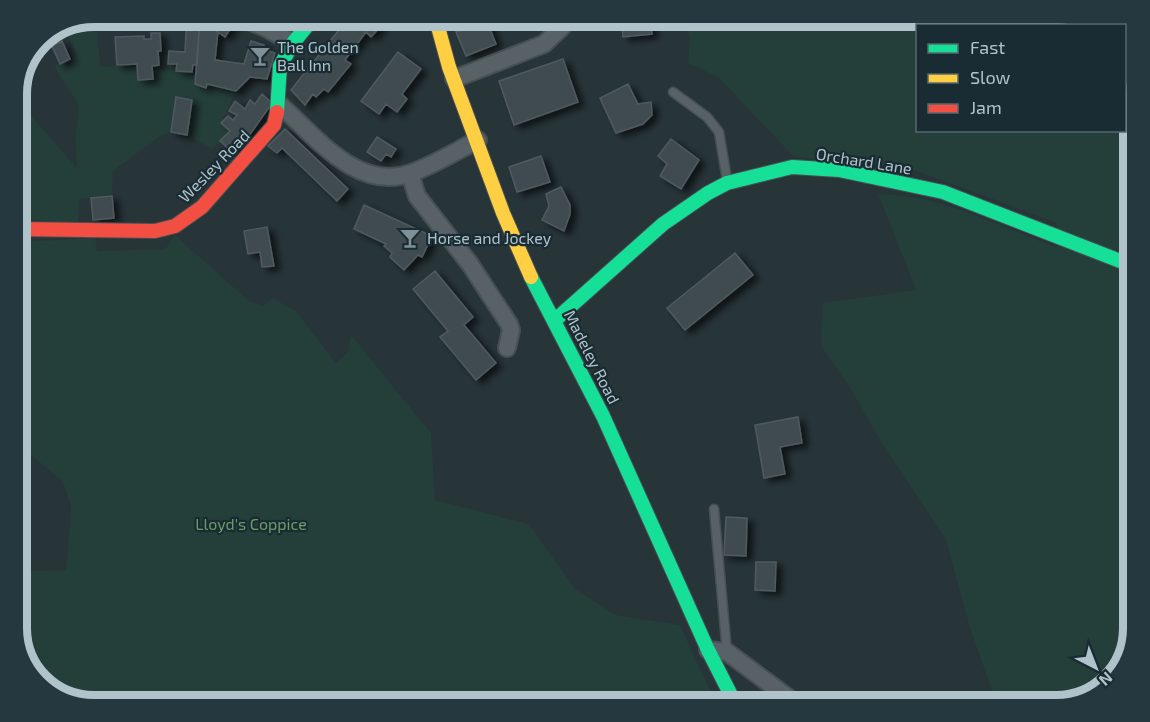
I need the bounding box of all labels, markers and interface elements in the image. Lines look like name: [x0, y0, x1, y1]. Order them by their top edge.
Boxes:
legend: [916, 24, 1126, 132]
text: Fast: [970, 36, 1005, 58]
place label: The Golden Ball Inn: [277, 37, 359, 74]
bar icon: The Golden Ball Inn: [248, 44, 272, 68]
text: Slow: [970, 66, 1011, 88]
text: Jam: [970, 96, 1002, 118]
street label: Wesley Road: [174, 125, 253, 206]
street label: Orchard Lane: [815, 144, 913, 177]
bar icon: Horse and Jockey: [398, 226, 422, 250]
place label: Horse and Jockey: [427, 228, 552, 247]
street label: Madeley Road: [561, 307, 624, 407]
park label: Lloyd's Coppice: [195, 514, 307, 533]
north arrow: [1066, 638, 1126, 698]
text: N: [1096, 669, 1117, 690]

